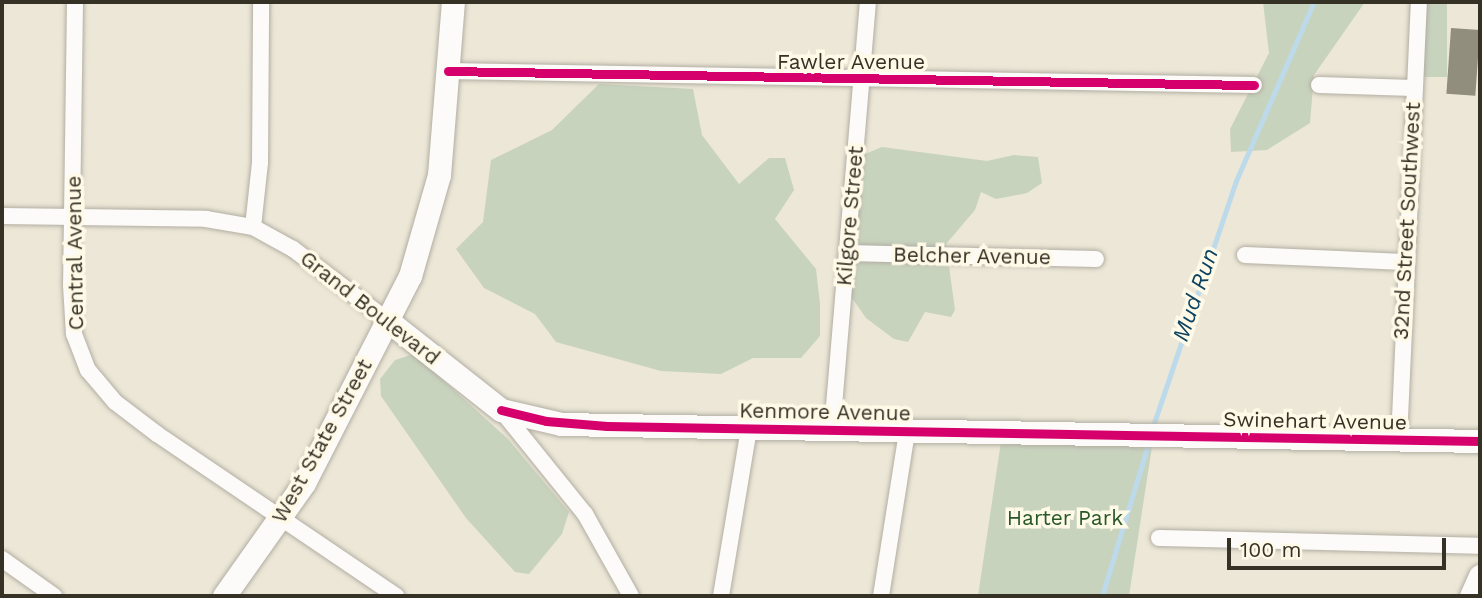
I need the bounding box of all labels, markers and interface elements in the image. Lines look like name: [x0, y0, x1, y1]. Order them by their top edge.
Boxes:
street label: Fawler Avenue: [776, 49, 926, 75]
street label: 32nd Street Southwest: [1388, 101, 1426, 341]
street label: Kilgore Street: [831, 145, 869, 287]
street label: Central Avenue: [61, 175, 89, 331]
street label: Belcher Avenue: [892, 242, 1052, 270]
water label: Mud Run: [1167, 245, 1225, 345]
street label: Grand Boulevard: [295, 246, 445, 370]
street label: West State Street: [266, 355, 378, 527]
street label: Kenmore Avenue: [739, 398, 911, 426]
street label: Swinehart Avenue: [1222, 407, 1408, 435]
park label: Harter Park: [1007, 505, 1123, 531]
scale bar: [1230, 524, 1449, 568]
text: 100 m: [1240, 537, 1302, 562]

